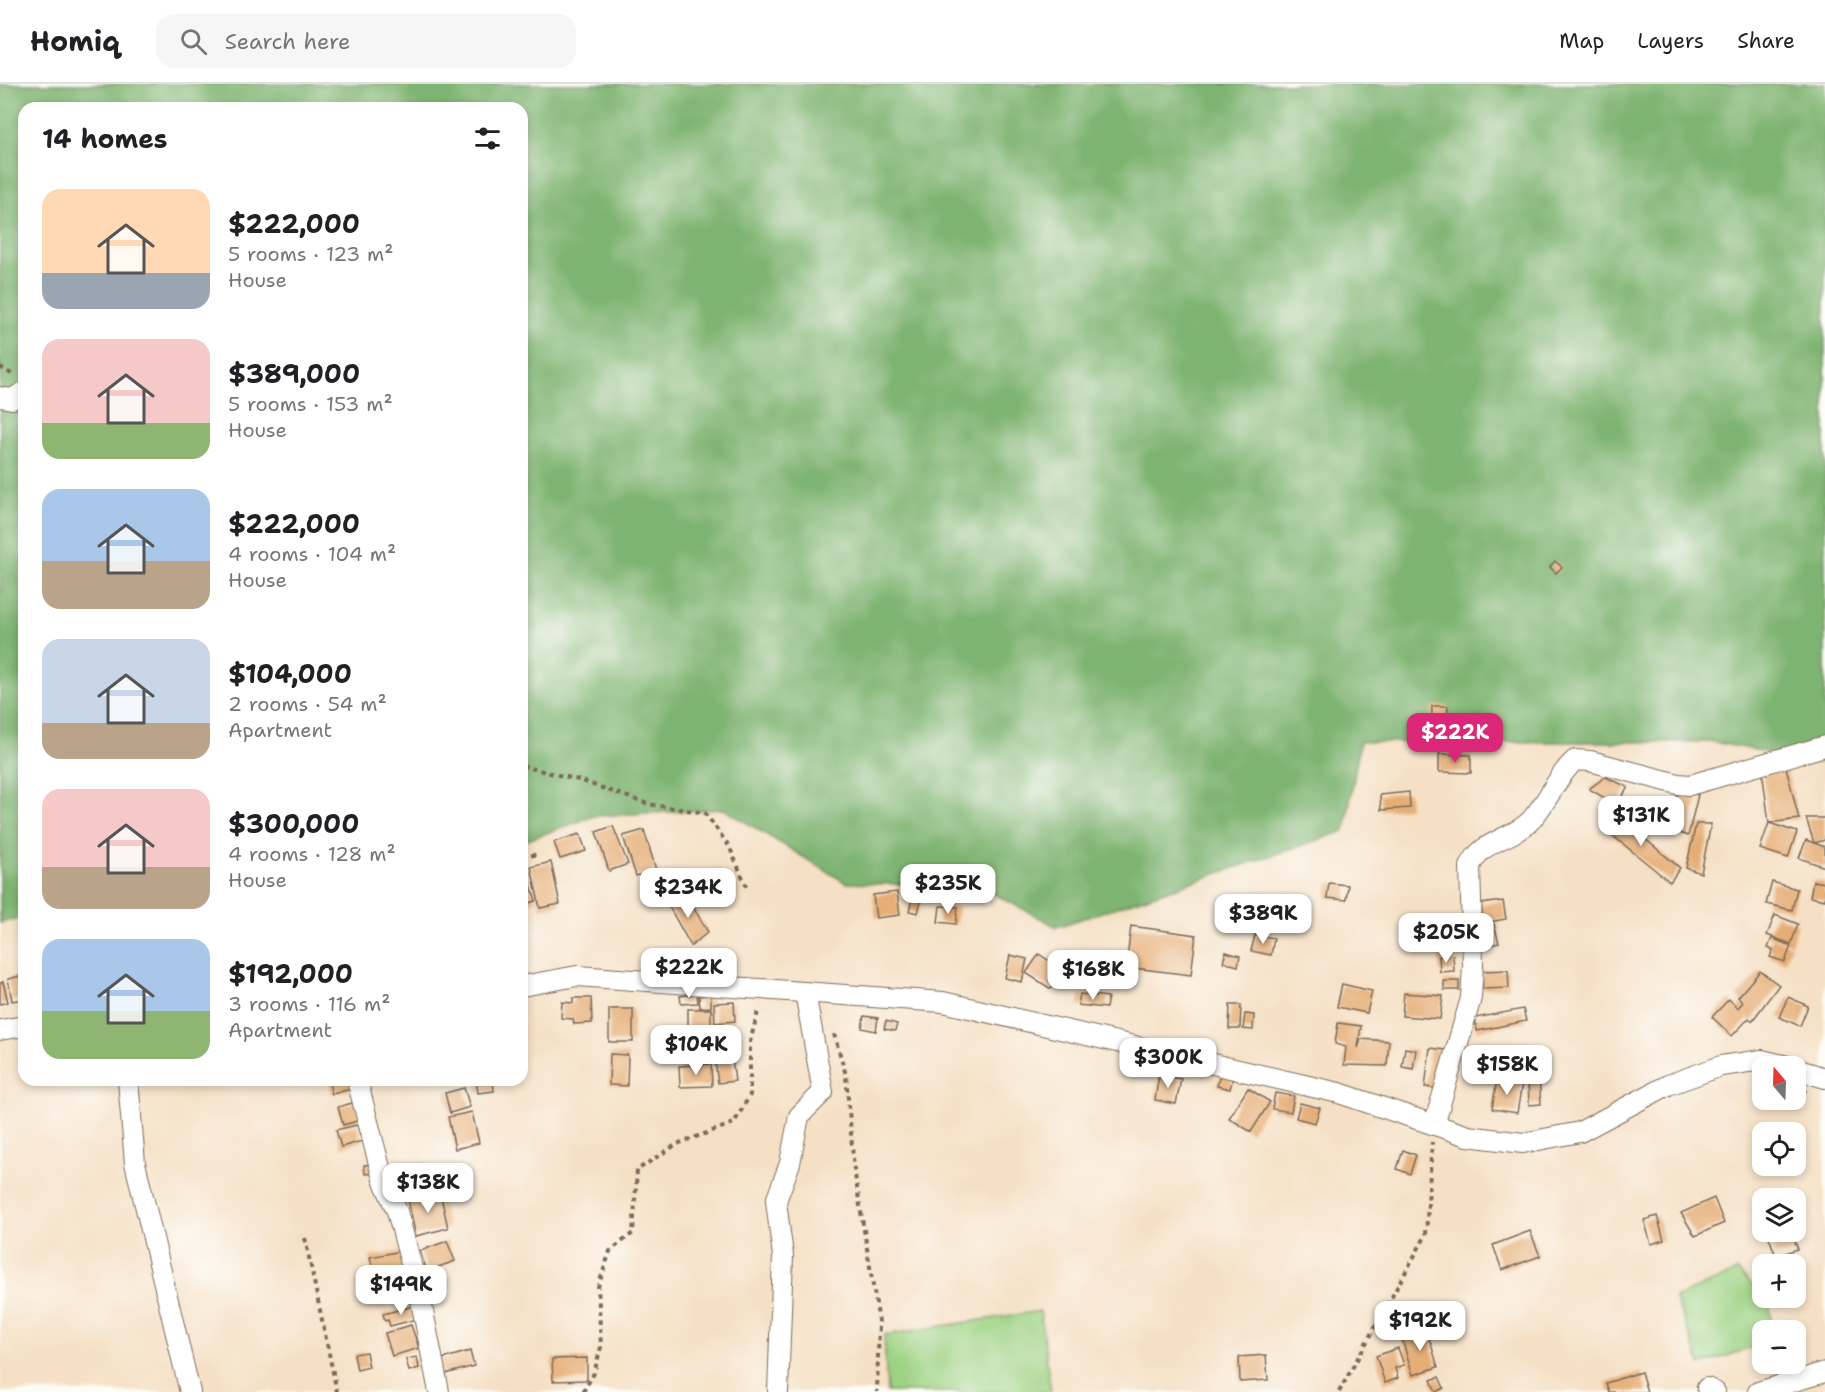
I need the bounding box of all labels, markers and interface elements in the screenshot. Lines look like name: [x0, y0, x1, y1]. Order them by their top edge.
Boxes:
search box: [156, 14, 576, 68]
text: Homiq: [30, 22, 120, 60]
icon: search: [177, 25, 210, 58]
text: Search here: [225, 27, 351, 56]
text: Map: [1559, 27, 1604, 55]
text: Layers: [1637, 27, 1704, 55]
text: Share: [1737, 27, 1795, 55]
text: 14 homes: [42, 121, 168, 156]
icon: filters: [471, 122, 504, 155]
text: $222,000: [228, 206, 360, 241]
icon: home: [90, 213, 162, 285]
text: 5 rooms · 123 m²: [228, 241, 394, 267]
text: House: [228, 267, 287, 293]
text: $389,000: [228, 356, 360, 391]
icon: home: [90, 363, 162, 435]
text: 5 rooms · 153 m²: [228, 391, 393, 417]
text: House: [228, 417, 287, 443]
text: $222,000: [228, 506, 360, 541]
icon: home: [90, 513, 162, 585]
text: 4 rooms · 104 m²: [228, 541, 396, 567]
text: House: [228, 567, 287, 593]
text: $104,000: [228, 656, 352, 691]
icon: home: [90, 663, 162, 735]
text: 2 rooms · 54 m²: [228, 691, 387, 717]
pin: $222K: [1413, 713, 1497, 764]
text: Apartment: [228, 717, 332, 743]
text: $222K: [1421, 719, 1489, 745]
pin: $131K: [1599, 796, 1683, 847]
text: $131K: [1612, 802, 1670, 828]
text: $300,000: [228, 806, 359, 841]
icon: home: [90, 813, 162, 885]
text: 4 rooms · 128 m²: [228, 841, 396, 867]
pin: $235K: [906, 864, 990, 915]
text: House: [228, 867, 287, 893]
pin: $234K: [646, 868, 730, 919]
text: $235K: [914, 870, 982, 896]
text: $234K: [654, 874, 722, 900]
pin: $389K: [1221, 894, 1305, 945]
text: $389K: [1229, 900, 1297, 926]
pin: $205K: [1404, 913, 1488, 964]
text: $205K: [1413, 919, 1479, 945]
pin: $222K: [647, 948, 731, 999]
pin: $168K: [1051, 950, 1135, 1001]
text: $222K: [655, 954, 723, 980]
text: $192,000: [228, 956, 353, 991]
text: $168K: [1061, 956, 1125, 982]
icon: home: [90, 963, 162, 1035]
text: 3 rooms · 116 m²: [228, 991, 390, 1017]
text: Apartment: [228, 1017, 332, 1043]
pin: $104K: [654, 1025, 738, 1076]
text: $104K: [664, 1031, 728, 1057]
pin: $300K: [1126, 1038, 1210, 1089]
text: $300K: [1133, 1044, 1203, 1070]
pin: $158K: [1465, 1045, 1549, 1096]
text: $158K: [1476, 1051, 1538, 1077]
north arrow: [1752, 1056, 1806, 1110]
map controls: [1752, 1056, 1806, 1374]
button: locate: [1752, 1122, 1806, 1176]
pin: $138K: [386, 1163, 470, 1214]
text: $138K: [396, 1169, 460, 1195]
button: layers: [1752, 1188, 1806, 1242]
button: +: [1752, 1254, 1806, 1308]
pin: $149K: [359, 1265, 443, 1316]
text: $149K: [370, 1271, 432, 1297]
pin: $192K: [1378, 1301, 1462, 1352]
text: $192K: [1388, 1307, 1452, 1333]
button: −: [1752, 1320, 1806, 1374]

